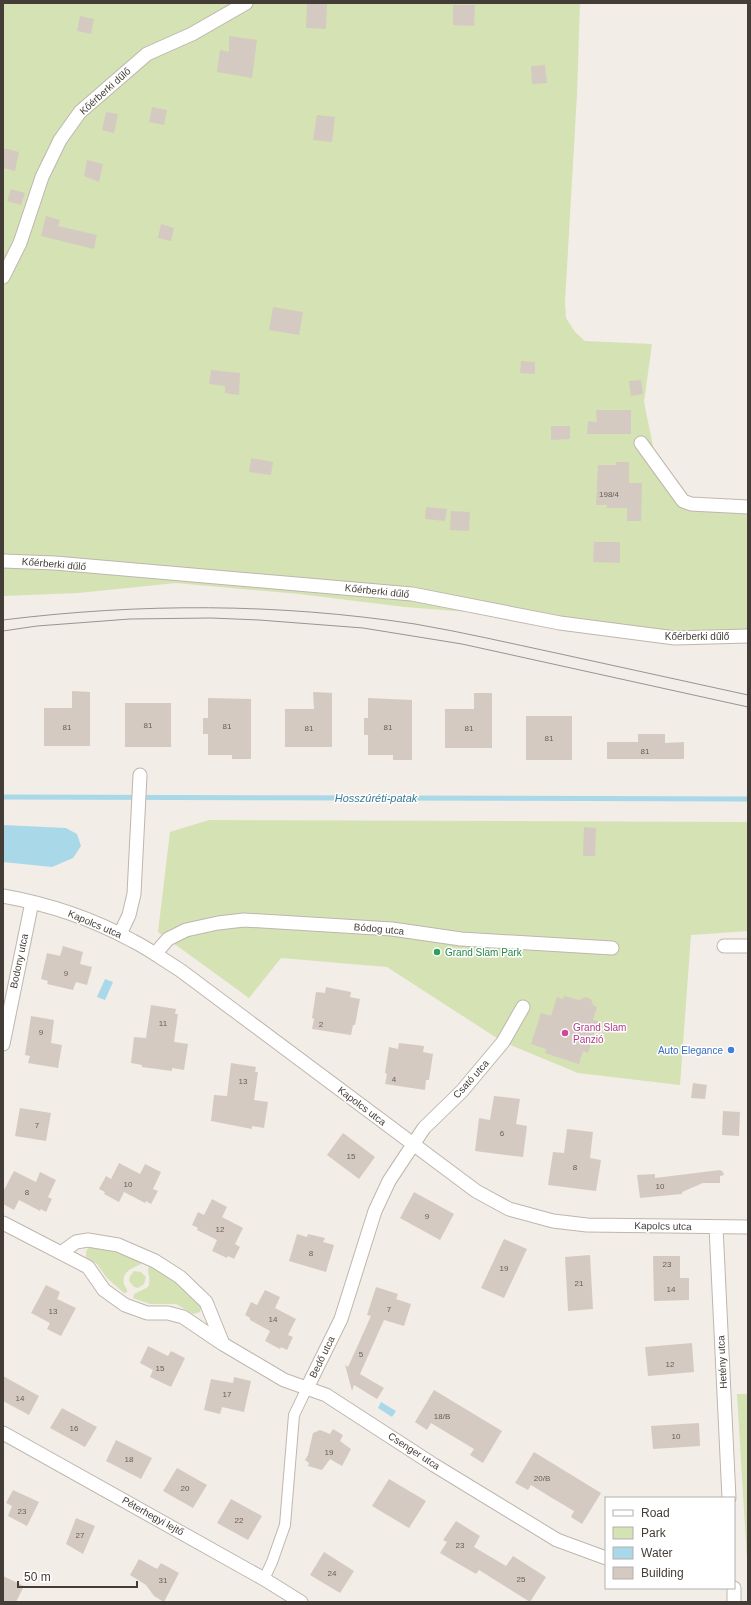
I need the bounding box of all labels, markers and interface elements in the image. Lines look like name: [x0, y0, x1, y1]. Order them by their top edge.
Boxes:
street label: Kőérberki dűlő: [77, 65, 133, 117]
house number: 198/4: [599, 490, 620, 499]
street label: Kőérberki dűlő: [21, 556, 87, 572]
street label: Kőérberki dűlő: [344, 582, 410, 600]
street label: Kőérberki dűlő: [665, 631, 730, 642]
house number: 81: [144, 721, 153, 730]
house number: 81: [223, 722, 232, 731]
house number: 81: [63, 723, 72, 732]
house number: 81: [384, 723, 393, 732]
house number: 81: [305, 724, 314, 733]
house number: 81: [465, 724, 474, 733]
house number: 81: [545, 734, 554, 743]
house number: 81: [641, 747, 650, 756]
water label: Hosszúréti-patak: [335, 792, 418, 804]
street label: Kapolcs utca: [66, 908, 124, 940]
street label: Bódog utca: [353, 921, 405, 937]
street label: Bodony utca: [8, 932, 30, 989]
marker: Grand Slam Park: [432, 947, 442, 957]
place label: Grand Slam Park: [445, 947, 523, 958]
house number: 9: [64, 969, 69, 978]
house number: 11: [159, 1019, 168, 1028]
house number: 2: [319, 1020, 324, 1029]
place label: Grand Slam Panzió: [573, 1022, 626, 1045]
house number: 9: [39, 1028, 44, 1037]
marker: Grand Slam Panzió: [560, 1028, 570, 1038]
place label: Auto Elegance: [658, 1045, 723, 1056]
marker: Auto Elegance: [726, 1045, 736, 1055]
street label: Csató utca: [451, 1057, 491, 1100]
house number: 4: [392, 1075, 397, 1084]
house number: 13: [239, 1077, 248, 1086]
street label: Kapolcs utca: [336, 1084, 389, 1128]
house number: 7: [35, 1121, 40, 1130]
house number: 6: [500, 1129, 505, 1138]
house number: 15: [347, 1152, 356, 1161]
house number: 8: [573, 1163, 578, 1172]
house number: 10: [124, 1180, 133, 1189]
house number: 10: [656, 1182, 665, 1191]
house number: 8: [25, 1188, 30, 1197]
house number: 9: [425, 1212, 430, 1221]
street label: Kapolcs utca: [634, 1220, 692, 1232]
house number: 12: [216, 1225, 225, 1234]
house number: 8: [309, 1249, 314, 1258]
house number: 23: [663, 1260, 672, 1269]
house number: 19: [500, 1264, 509, 1273]
house number: 21: [575, 1279, 584, 1288]
house number: 14: [667, 1285, 676, 1294]
house number: 7: [387, 1305, 392, 1314]
house number: 13: [49, 1307, 58, 1316]
house number: 14: [269, 1315, 278, 1324]
street label: Bedő utca: [307, 1334, 337, 1380]
street label: Hetény utca: [715, 1335, 729, 1389]
house number: 5: [359, 1350, 364, 1359]
house number: 12: [666, 1360, 675, 1369]
house number: 15: [156, 1364, 165, 1373]
house number: 17: [223, 1390, 232, 1399]
house number: 14: [16, 1394, 25, 1403]
house number: 18/B: [434, 1412, 450, 1421]
house number: 16: [70, 1424, 79, 1433]
street label: Csenger utca: [386, 1430, 442, 1472]
house number: 10: [672, 1432, 681, 1441]
house number: 19: [325, 1448, 334, 1457]
house number: 18: [125, 1455, 134, 1464]
house number: 20/B: [534, 1474, 550, 1483]
house number: 20: [181, 1484, 190, 1493]
street label: Péterhegyi lejtő: [120, 1494, 186, 1538]
legend: [605, 1497, 735, 1589]
text: Road: [641, 1506, 670, 1520]
house number: 23: [18, 1507, 27, 1516]
house number: 22: [235, 1516, 244, 1525]
text: Park: [641, 1526, 667, 1540]
house number: 27: [76, 1531, 85, 1540]
house number: 23: [456, 1541, 465, 1550]
text: Water: [641, 1546, 673, 1560]
scale bar: [18, 1563, 137, 1589]
text: Building: [641, 1566, 684, 1580]
house number: 24: [328, 1569, 337, 1578]
text: 50 m: [24, 1570, 51, 1584]
house number: 25: [517, 1575, 526, 1584]
house number: 31: [159, 1576, 168, 1585]

